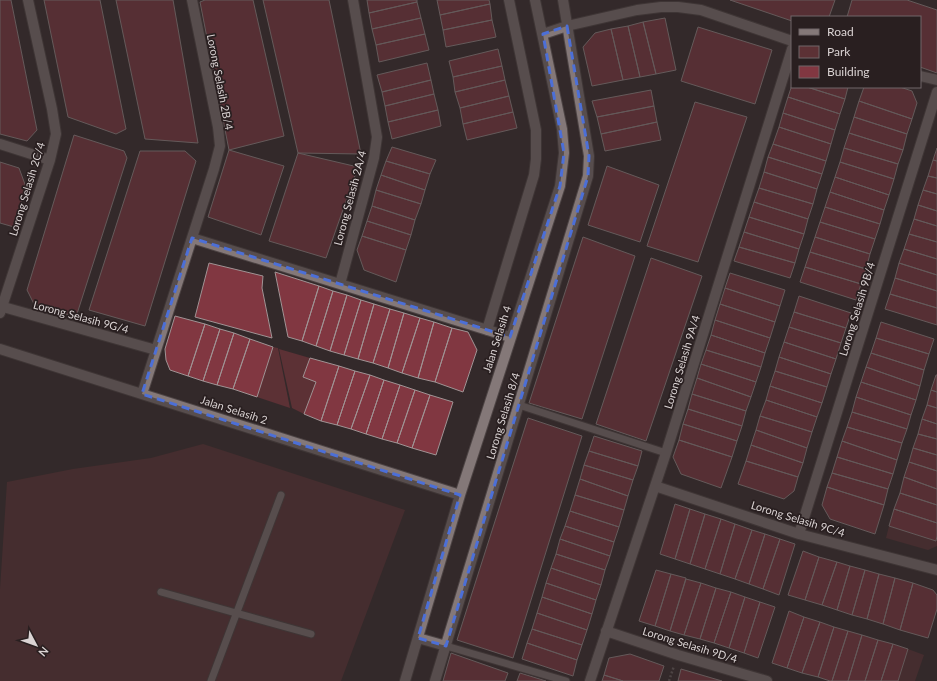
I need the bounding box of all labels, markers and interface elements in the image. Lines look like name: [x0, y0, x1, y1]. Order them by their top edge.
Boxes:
legend: [791, 16, 921, 88]
text: Road: [827, 24, 854, 39]
street label: Lorong Selasih 2B/4: [205, 33, 236, 131]
text: Park: [827, 44, 851, 59]
text: Building: [827, 64, 870, 79]
street label: Lorong Selasih 2C/4: [6, 140, 47, 237]
street label: Lorong Selasih 2A/4: [331, 148, 369, 247]
street label: Lorong Selasih 9B/4: [836, 260, 877, 357]
street label: Lorong Selasih 9G/4: [32, 298, 131, 336]
street label: Jalan Selasih 4: [480, 303, 514, 374]
street label: Lorong Selasih 9A/4: [661, 313, 702, 410]
street label: Lorong Selasih 8/4: [483, 370, 522, 461]
street label: Jalan Selasih 2: [199, 393, 269, 426]
street label: Lorong Selasih 9C/4: [750, 498, 847, 539]
street label: Lorong Selasih 9D/4: [641, 624, 740, 665]
north arrow: [16, 625, 56, 665]
text: N: [36, 644, 52, 659]

